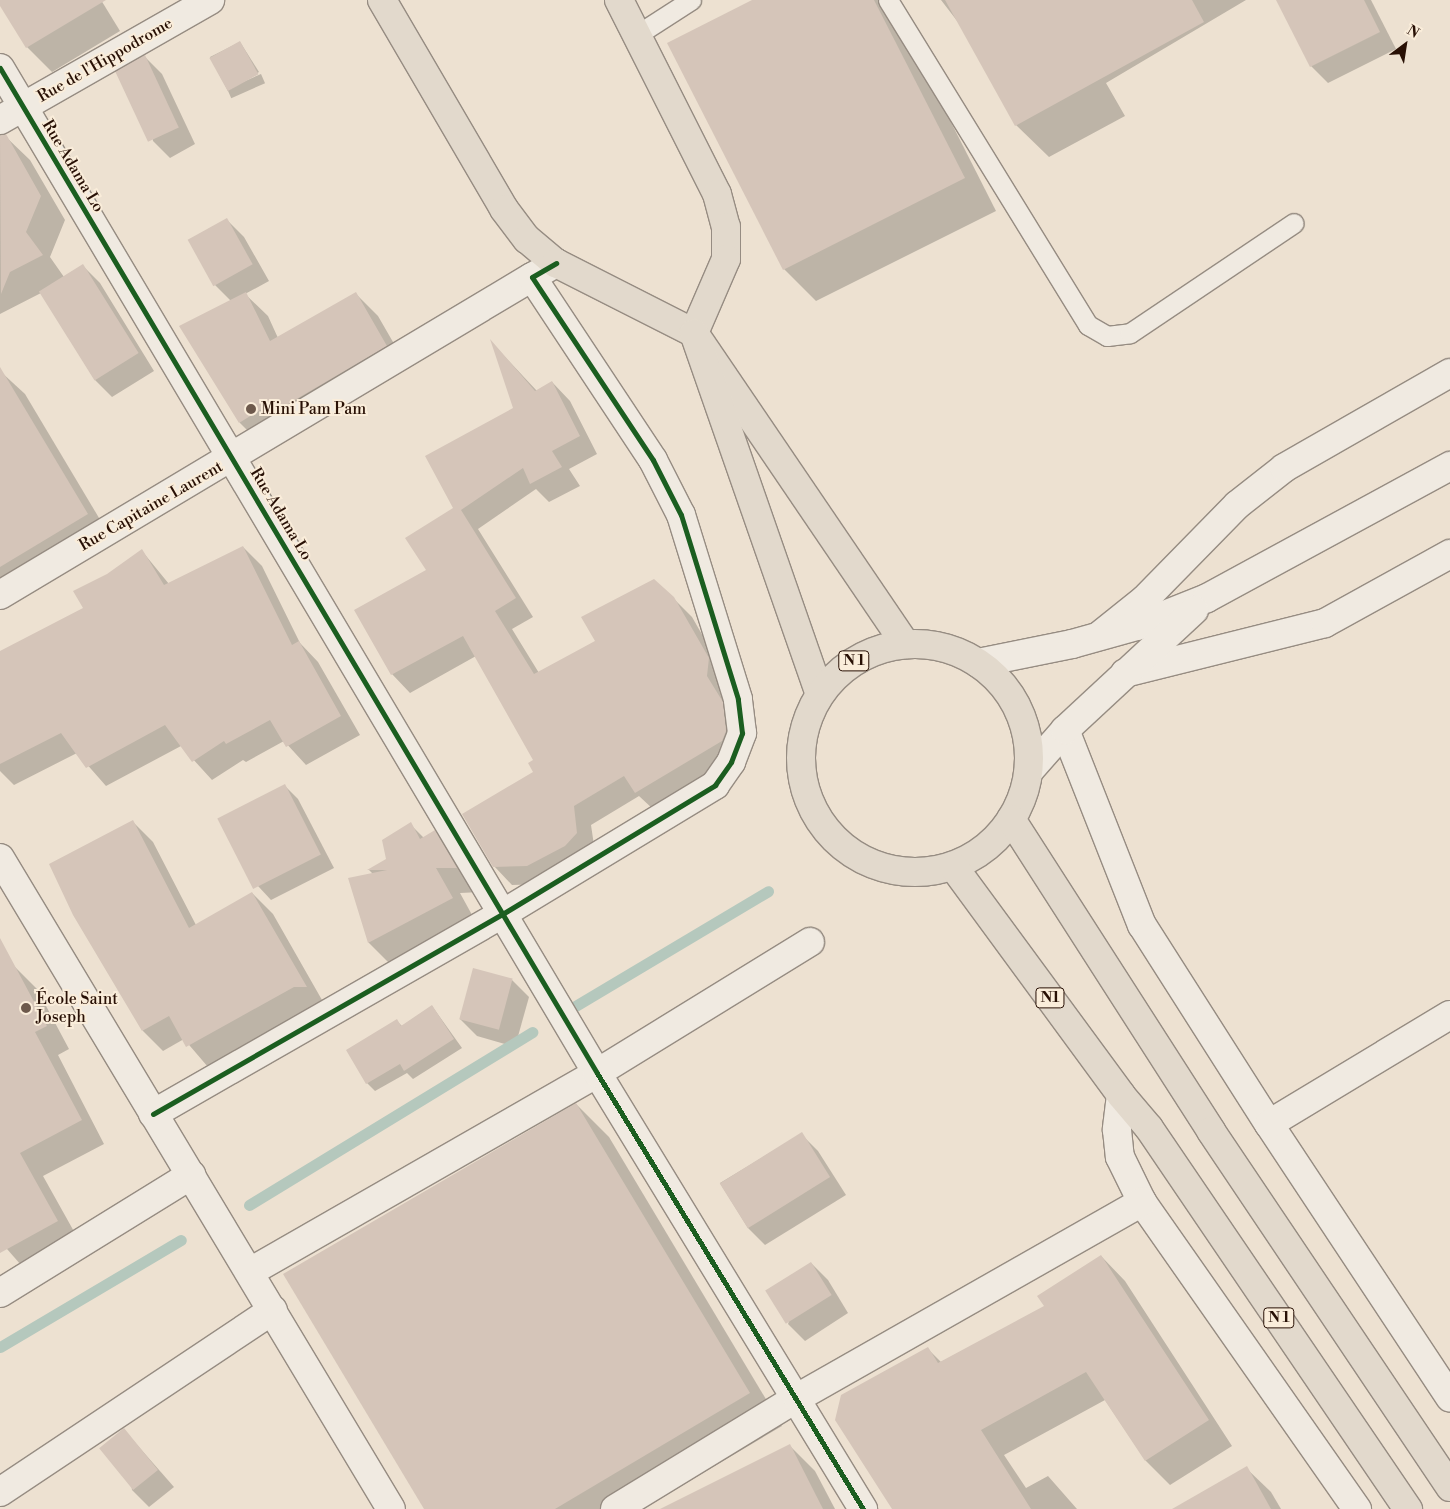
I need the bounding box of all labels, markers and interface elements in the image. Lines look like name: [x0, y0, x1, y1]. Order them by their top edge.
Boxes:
street label: Rue de l'Hippodrome: [34, 13, 176, 107]
north arrow: [1380, 20, 1430, 70]
text: N: [1403, 22, 1422, 43]
street label: Rue Adama Lo: [38, 116, 108, 216]
place label: Mini Pam Pam: [261, 399, 366, 419]
marker: Mini Pam Pam: [245, 403, 257, 415]
street label: Rue Capitaine Laurent: [76, 457, 226, 555]
street label: Rue Adama Lo: [246, 464, 316, 564]
road number: N 1: [838, 648, 870, 674]
road number: N1: [1035, 986, 1065, 1010]
place label: École Saint Joseph: [36, 989, 118, 1027]
marker: École Saint Joseph: [20, 1002, 32, 1014]
road number: N 1: [1263, 1306, 1295, 1330]

